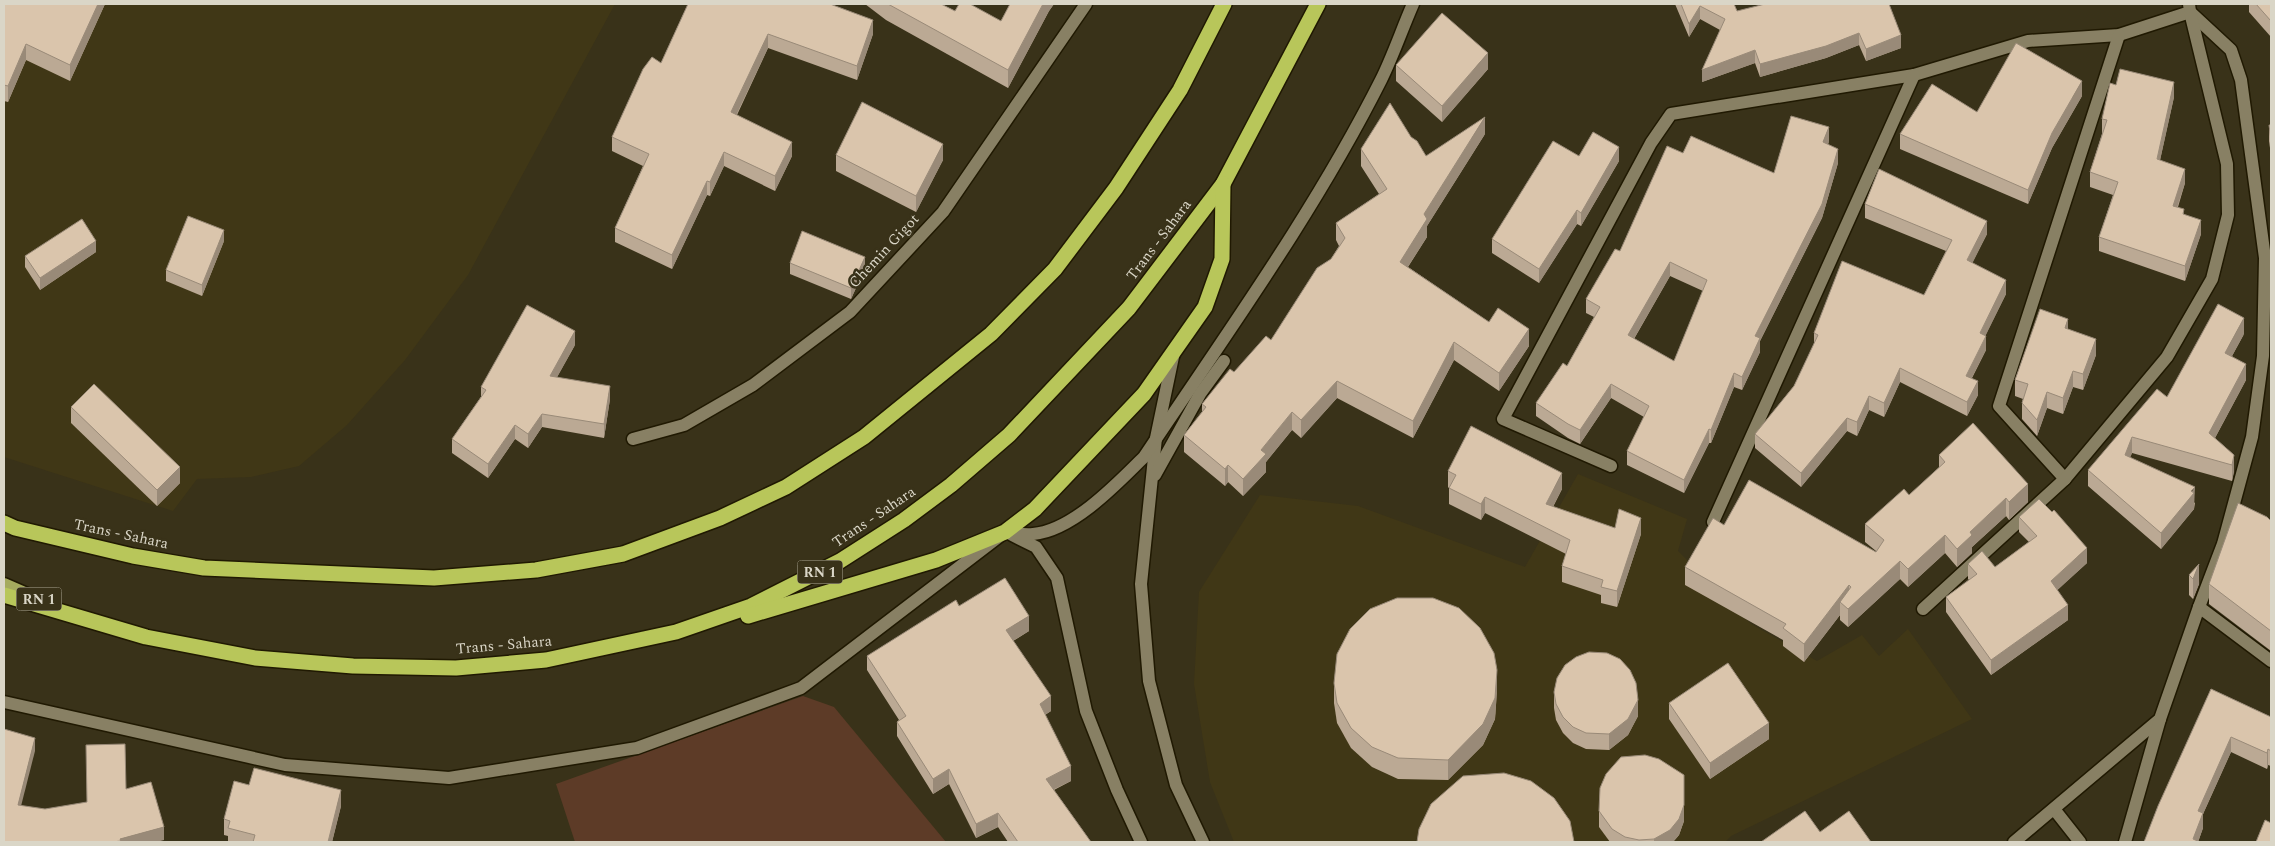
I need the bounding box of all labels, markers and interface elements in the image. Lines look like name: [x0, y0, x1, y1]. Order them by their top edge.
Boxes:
street label: Trans - Sahara: [1121, 194, 1198, 285]
street label: Chemin Gigot: [843, 209, 925, 293]
street label: Trans - Sahara: [828, 480, 921, 553]
street label: Trans - Sahara: [71, 513, 171, 555]
road number: RN 1: [798, 560, 842, 584]
road number: RN 1: [16, 588, 62, 610]
street label: Trans - Sahara: [455, 629, 554, 661]

